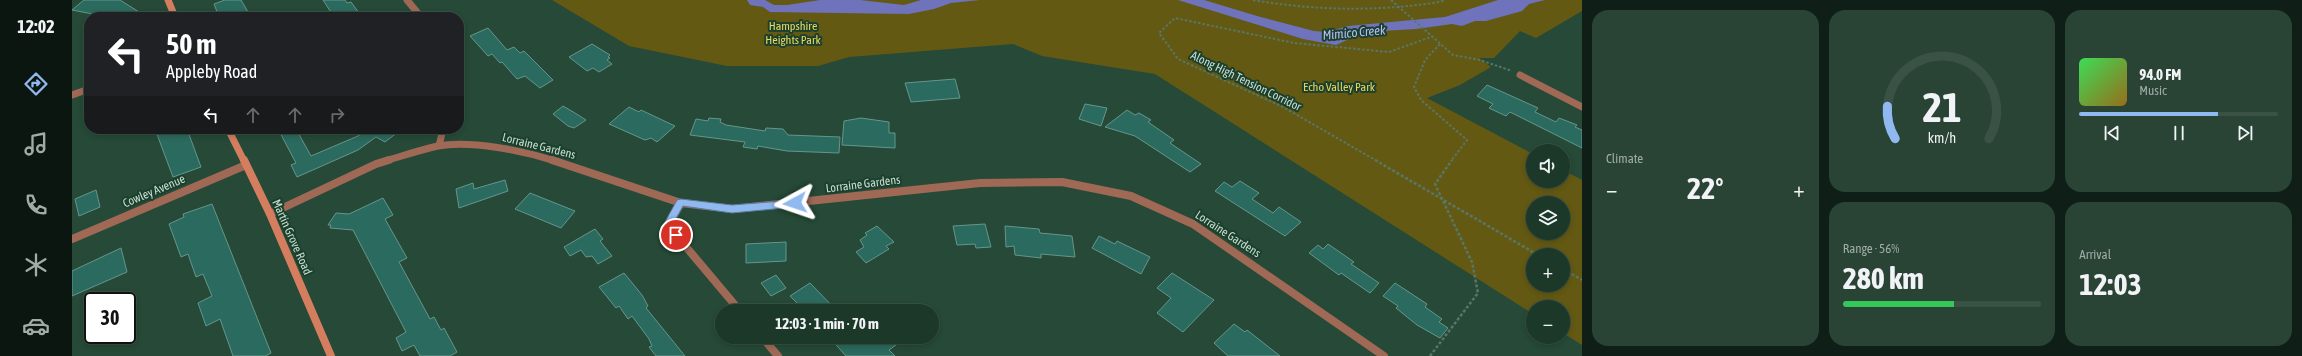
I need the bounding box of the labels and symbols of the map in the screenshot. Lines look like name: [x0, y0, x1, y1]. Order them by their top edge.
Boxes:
park label: Hampshire Heights Park: [765, 19, 821, 47]
water label: Mimico Creek: [1322, 22, 1387, 43]
street label: Along High Tension Corridor: [1188, 48, 1304, 114]
park label: Echo Valley Park: [1303, 80, 1376, 94]
street label: Lorraine Gardens: [501, 130, 577, 162]
street label: Cowley Avenue: [121, 172, 187, 210]
street label: Lorraine Gardens: [825, 172, 901, 196]
position arrow: [774, 182, 816, 224]
street label: Martin Grove Road: [269, 197, 315, 277]
street label: Lorraine Gardens: [1193, 208, 1263, 260]
pin: [659, 218, 693, 252]
speed limit sign: 30: [84, 292, 136, 344]

